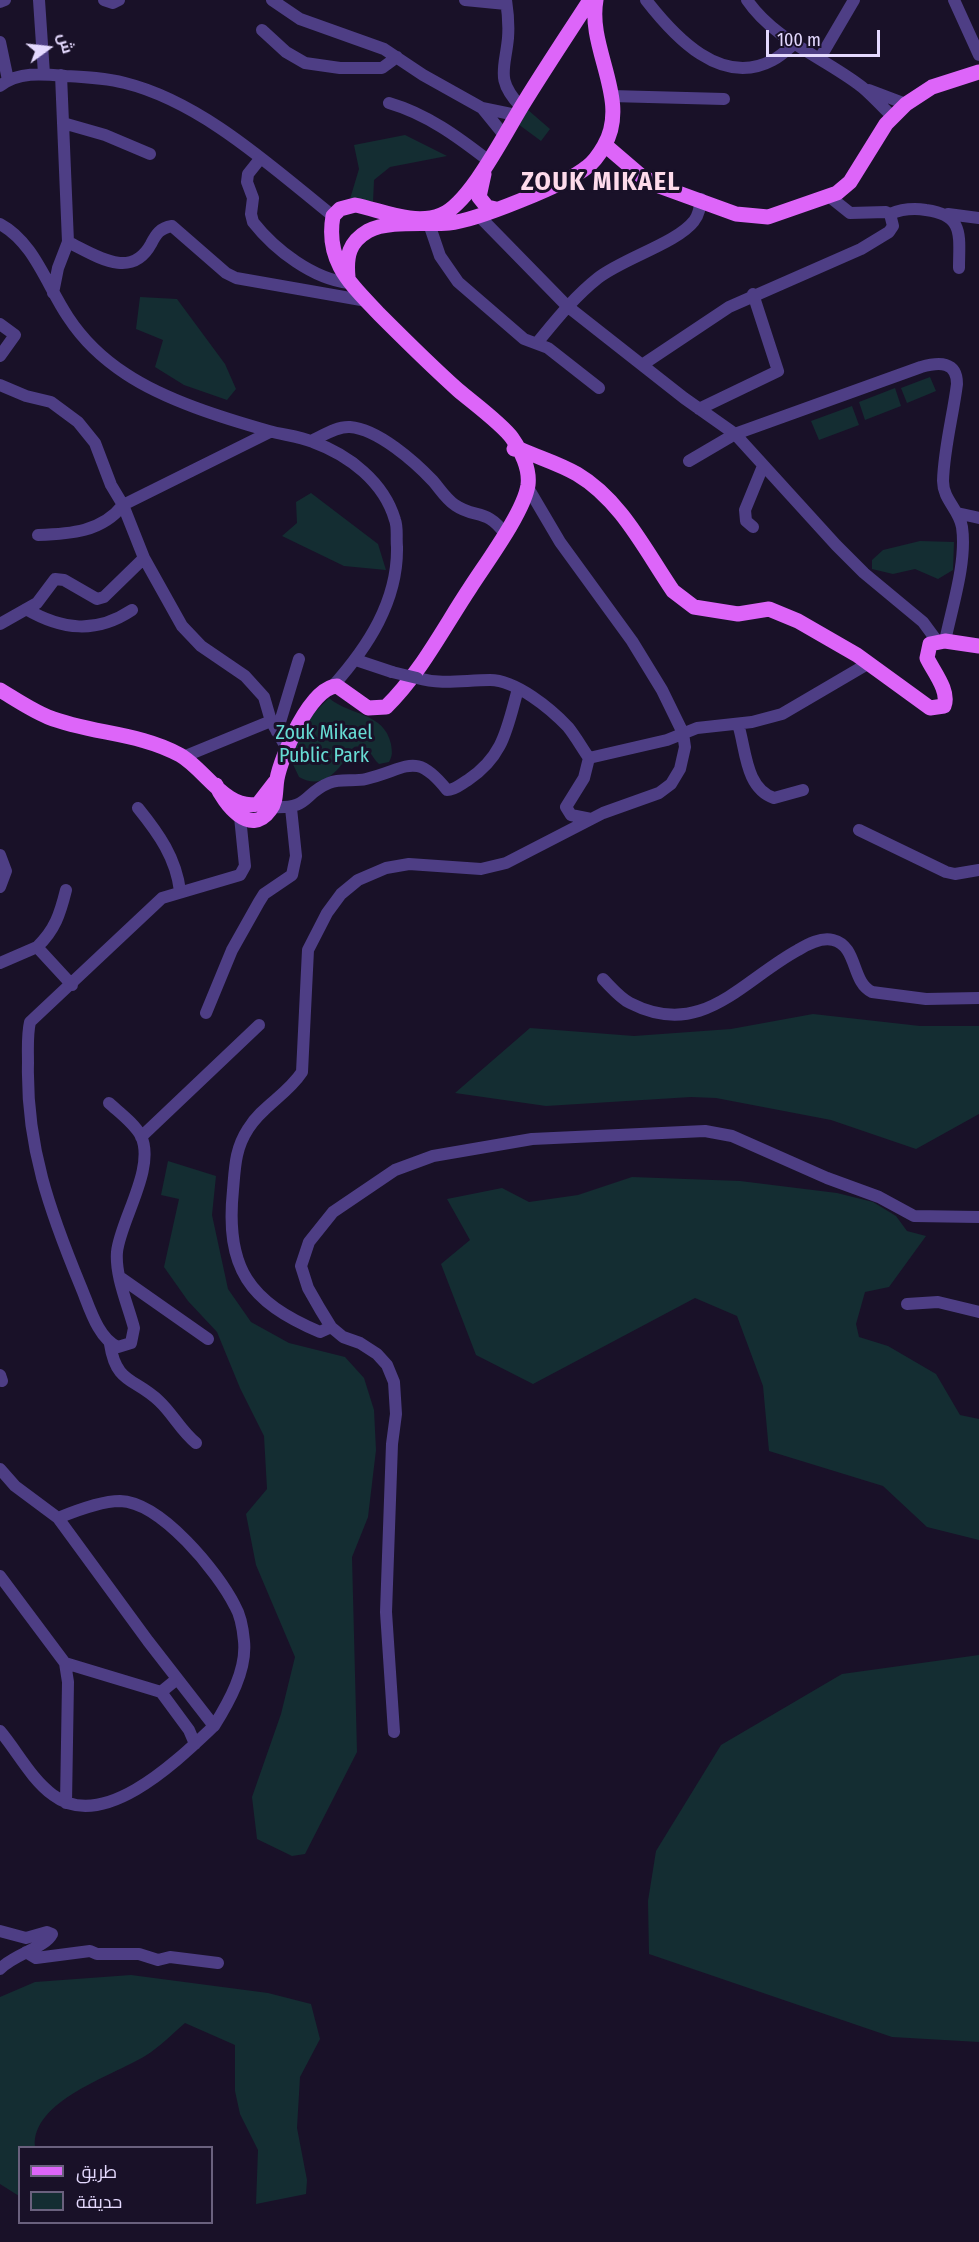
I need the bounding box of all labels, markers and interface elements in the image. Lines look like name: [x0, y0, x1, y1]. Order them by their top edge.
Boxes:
north arrow: [18, 18, 78, 78]
scale bar: [769, 18, 883, 56]
text: 100 m: [777, 29, 821, 51]
text: ش: [54, 31, 78, 56]
district label: ZOUK MIKAEL: [521, 167, 681, 199]
park label: Zouk Mikael Public Park: [275, 721, 373, 768]
legend: [18, 2146, 213, 2224]
text: طريق: [76, 2161, 117, 2183]
text: حديقة: [76, 2191, 122, 2213]

